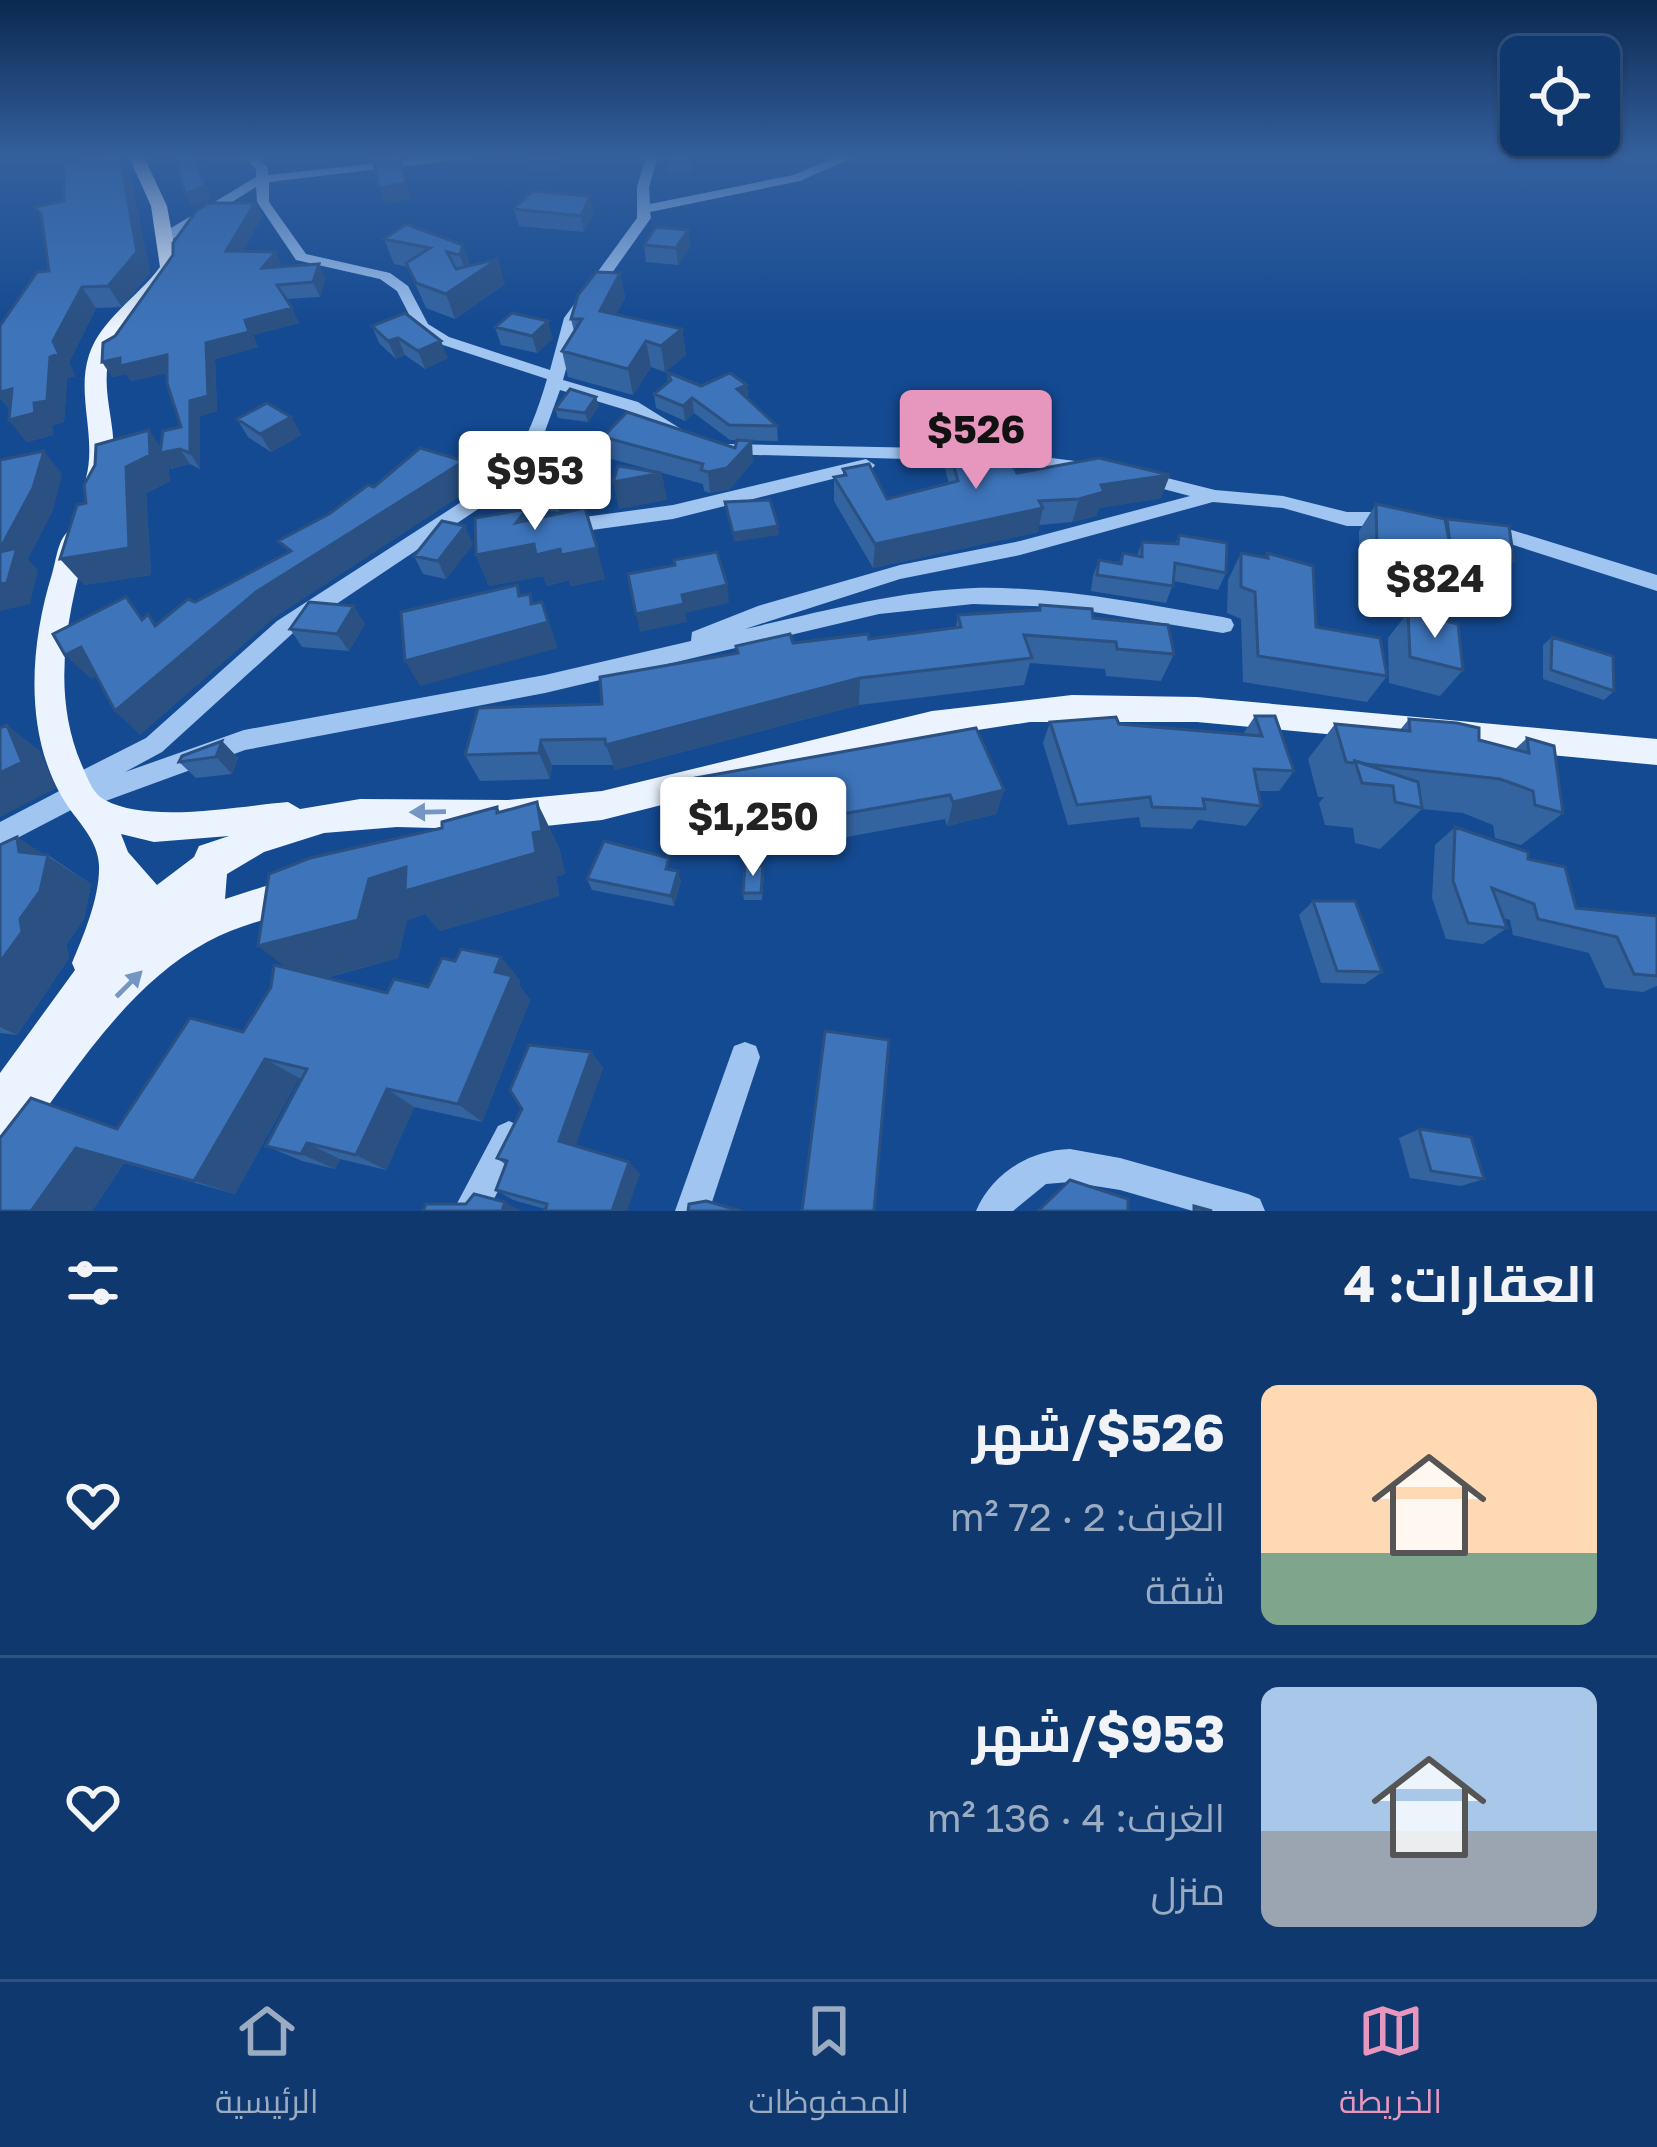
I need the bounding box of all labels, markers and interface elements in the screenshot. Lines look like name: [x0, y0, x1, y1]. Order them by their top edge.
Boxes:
map controls: [1500, 36, 1620, 156]
button: locate: [1500, 36, 1620, 156]
pin: $526: [905, 390, 1047, 492]
text: $526: [927, 405, 1025, 452]
pin: $953: [464, 431, 606, 533]
text: $953: [486, 446, 584, 493]
pin: $824: [1364, 539, 1506, 641]
text: $824: [1385, 554, 1485, 601]
pin: $1,250: [655, 777, 851, 879]
text: $1,250: [687, 792, 819, 839]
one-way arrow: [408, 802, 446, 821]
one-way arrow: [114, 970, 142, 998]
icon: filters: [60, 1250, 126, 1316]
text: العقارات: 4: [1344, 1252, 1597, 1313]
text: $526/شهر: [972, 1401, 1225, 1462]
icon: home: [1357, 1433, 1501, 1577]
icon: heart: [60, 1472, 126, 1538]
text: الغرف: 2 · 72 m²: [950, 1493, 1225, 1540]
text: شقة: [1145, 1566, 1225, 1613]
text: $953/شهر: [972, 1702, 1225, 1763]
icon: home: [1357, 1735, 1501, 1879]
icon: heart: [60, 1774, 126, 1840]
text: الغرف: 4 · 136 m²: [927, 1794, 1225, 1841]
text: منزل: [1151, 1867, 1225, 1914]
tab: الرئيسية: [215, 1998, 319, 2132]
tab: المحفوظات: [748, 1998, 909, 2132]
tab: الخريطة: [1339, 1998, 1442, 2132]

